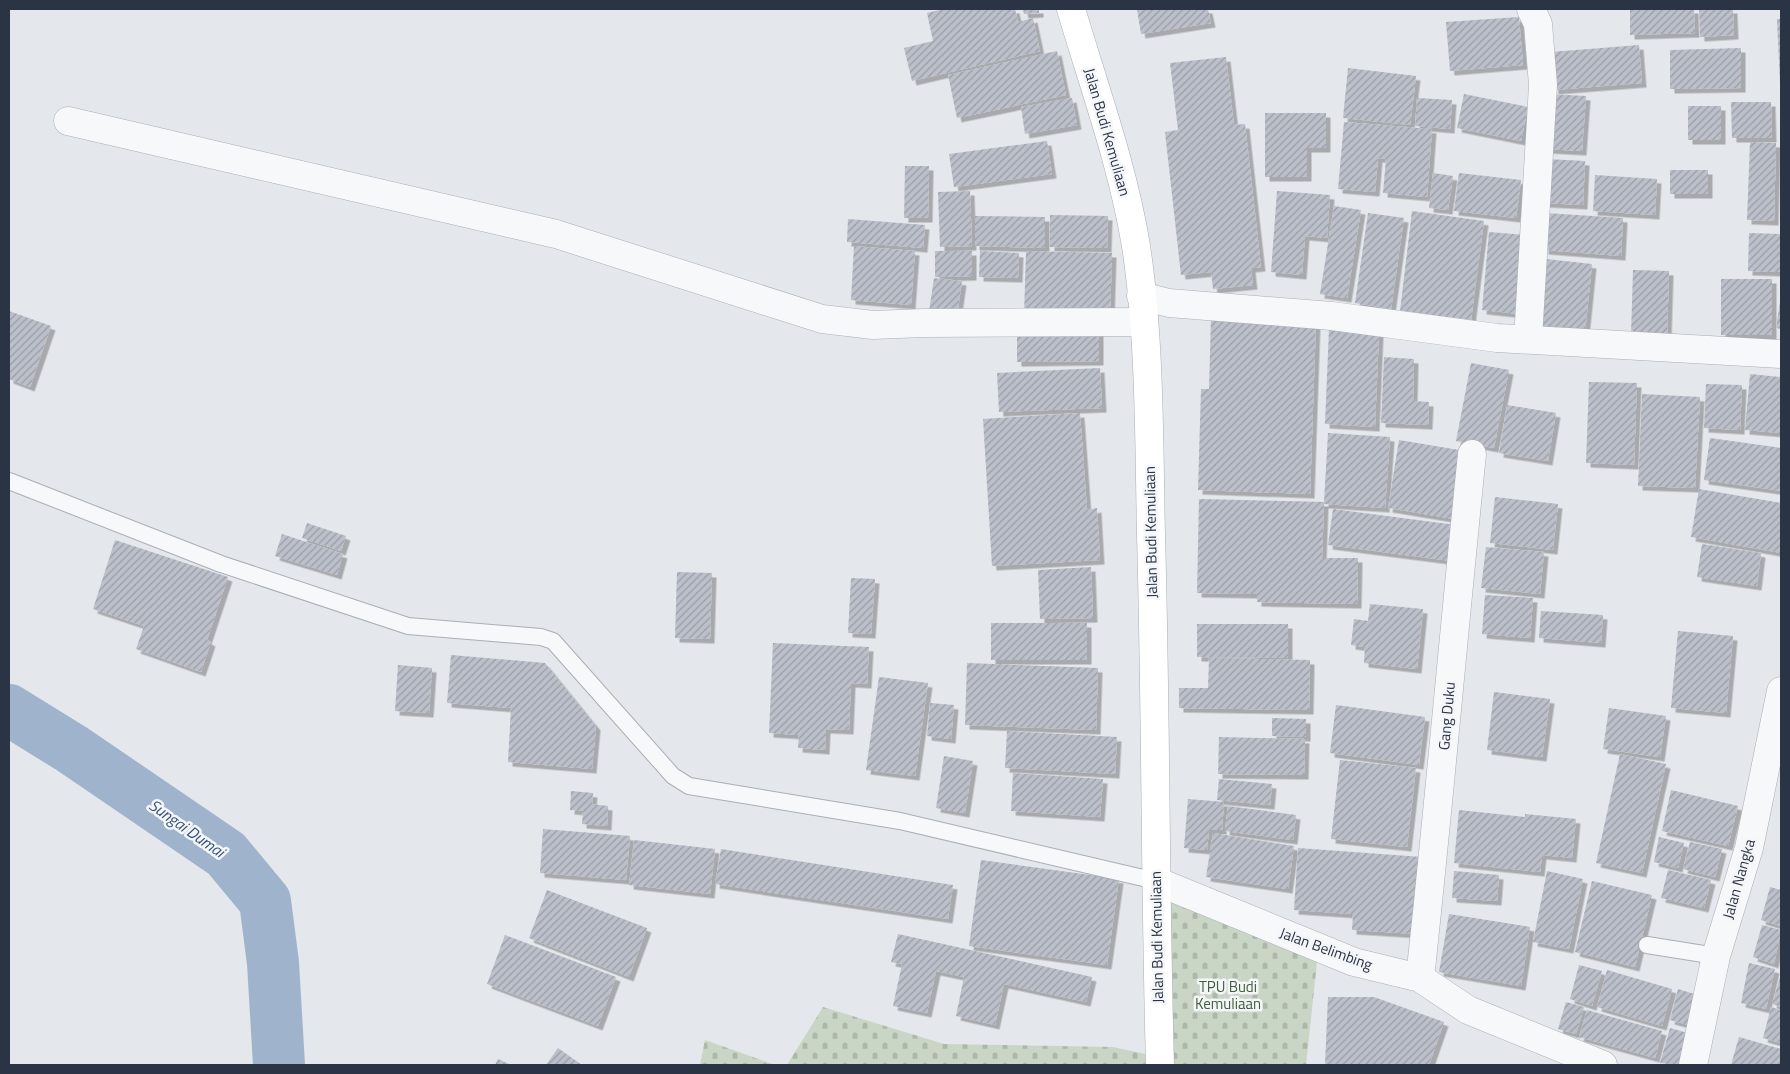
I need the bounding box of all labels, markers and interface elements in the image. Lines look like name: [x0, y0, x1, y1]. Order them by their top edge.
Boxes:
street label: Jalan Budi Kemuliaan: [1078, 65, 1137, 199]
street label: Jalan Budi Kemuliaan: [1138, 466, 1163, 598]
street label: Gang Duku: [1432, 681, 1461, 751]
water label: Sungai Dumai: [144, 793, 231, 864]
street label: Jalan Nangka: [1716, 836, 1761, 922]
street label: Jalan Budi Kemuliaan: [1144, 871, 1169, 1003]
street label: Jalan Belimbing: [1277, 921, 1376, 976]
park label: TPU Budi Kemuliaan: [1195, 975, 1261, 1015]

